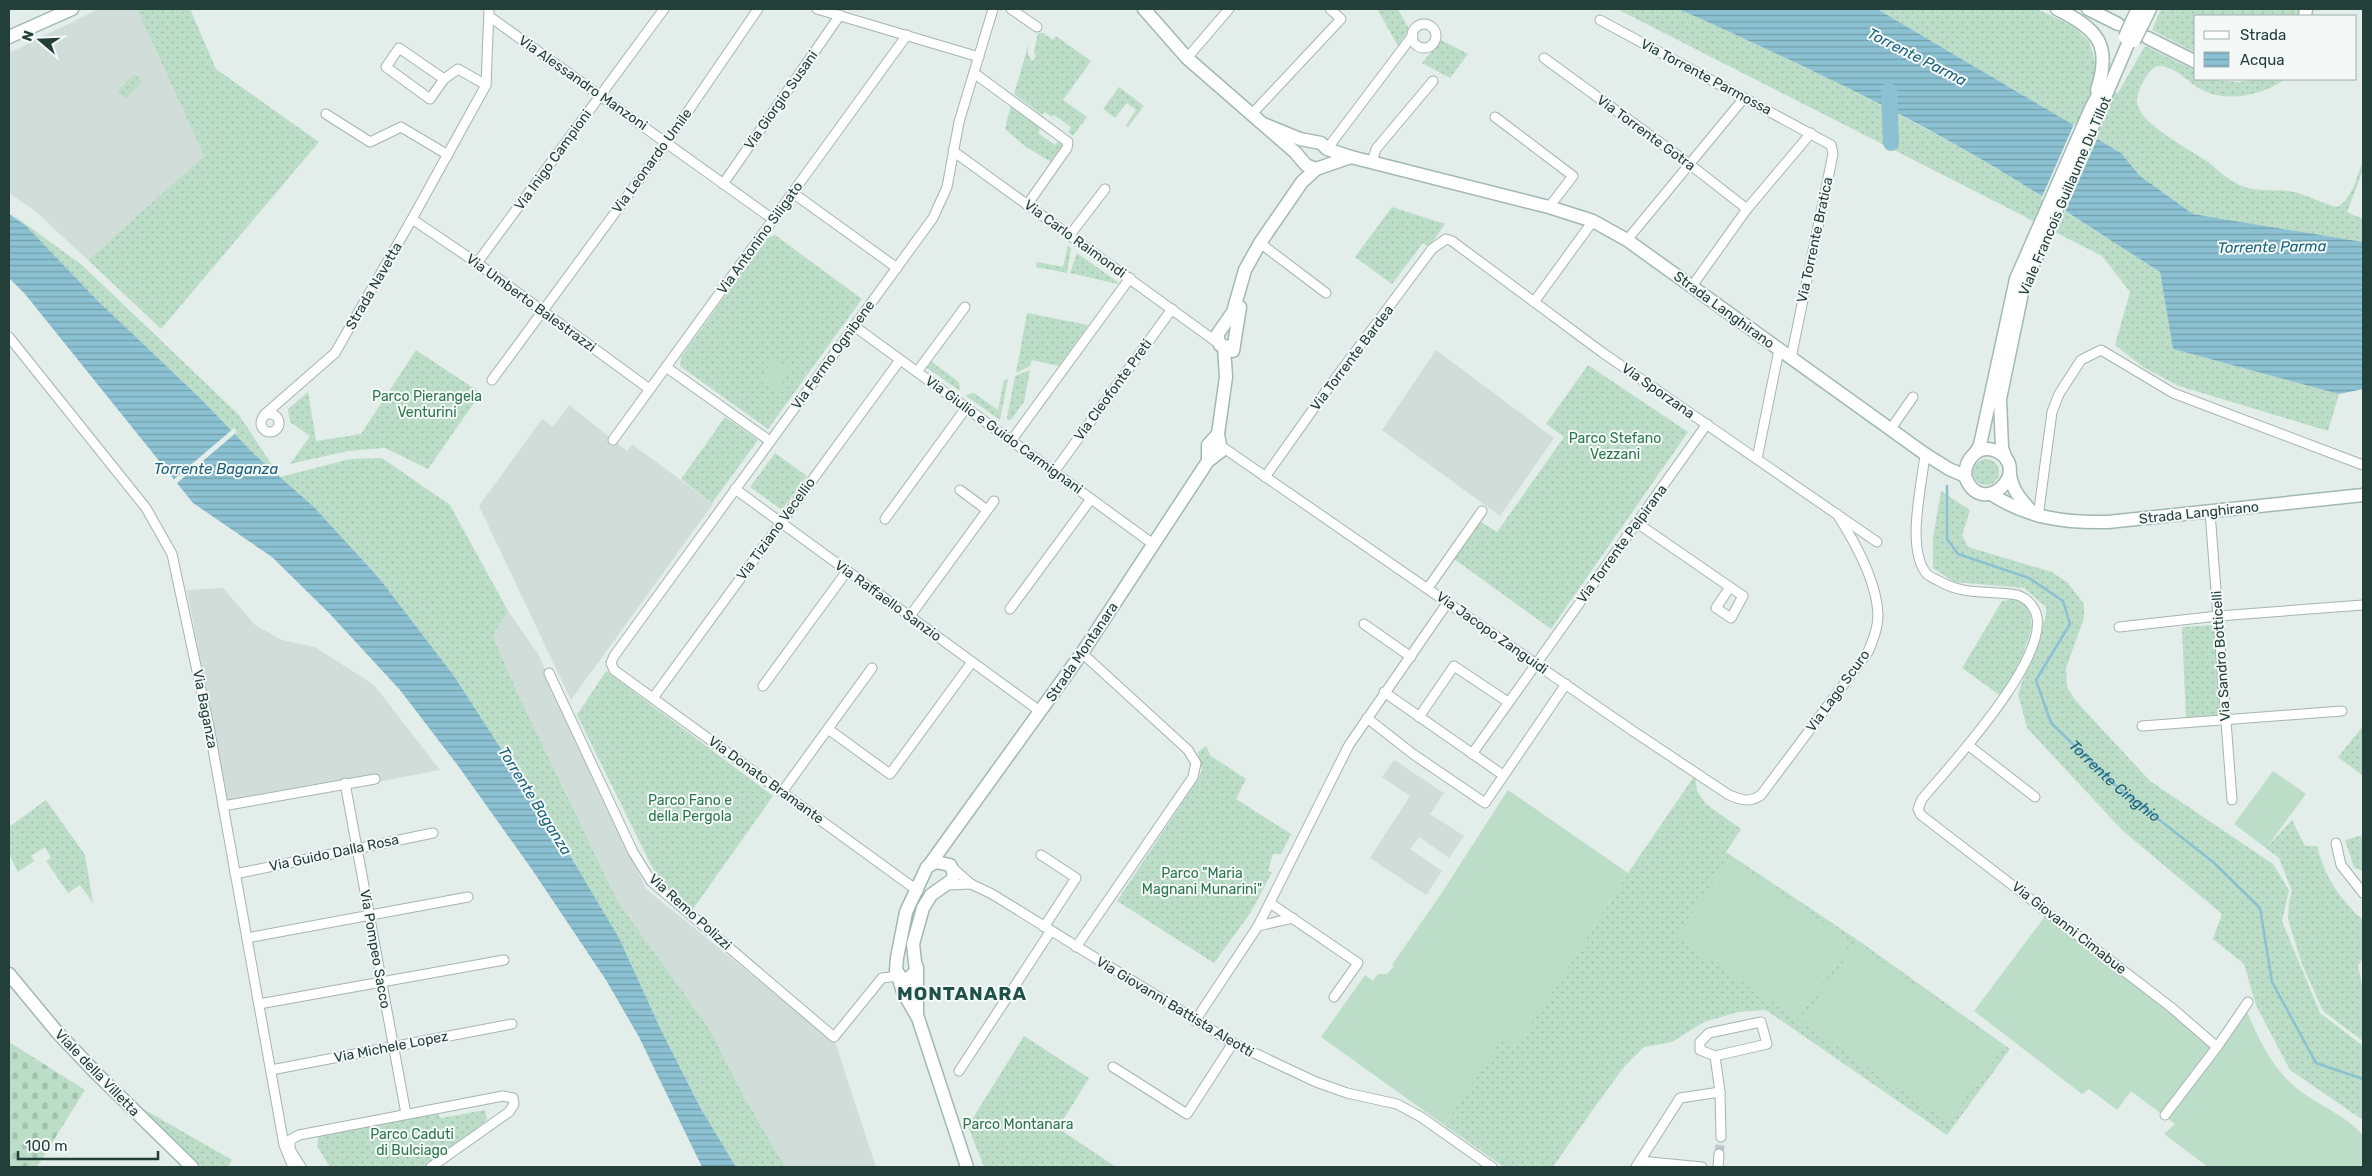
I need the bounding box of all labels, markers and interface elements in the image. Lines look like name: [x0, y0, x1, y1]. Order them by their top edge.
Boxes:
north arrow: [15, 15, 65, 65]
legend: [2194, 15, 2357, 80]
water label: Torrente Parma: [1864, 24, 1970, 90]
text: Strada: [2240, 26, 2286, 44]
text: N: [19, 28, 38, 43]
street label: Via Alessandro Manzoni: [515, 32, 651, 134]
street label: Via Torrente Parmossa: [1638, 35, 1774, 119]
street label: Via Giorgio Susani: [741, 47, 821, 153]
text: Acqua: [2240, 51, 2285, 69]
street label: Via Torrente Gotra: [1593, 92, 1699, 174]
street label: Viale Francois Guillaume Du Tillot: [2015, 93, 2115, 298]
street label: Via Leonardo Umile: [608, 105, 696, 217]
street label: Via Inigo Campioni: [511, 106, 595, 214]
street label: Via Torrente Bratica: [1793, 176, 1837, 304]
street label: Via Antonino Siligato: [714, 178, 806, 298]
street label: Via Carlo Raimondi: [1021, 196, 1129, 282]
water label: Torrente Parma: [2217, 237, 2327, 257]
street label: Strada Navetta: [342, 239, 406, 333]
street label: Via Umberto Balestrazzi: [463, 250, 599, 356]
street label: Strada Langhirano: [1670, 268, 1778, 352]
street label: Via Fermo Ognibene: [788, 297, 878, 413]
street label: Via Torrente Bardea: [1307, 302, 1397, 414]
street label: Via Cleofonte Preti: [1070, 336, 1156, 444]
street label: Via Sporzana: [1618, 360, 1698, 422]
street label: Via Giulio e Guido Carmignani: [922, 372, 1086, 498]
park label: Parco Pierangela Venturini: [372, 388, 482, 421]
park label: Parco Stefano Vezzani: [1569, 430, 1661, 463]
water label: Torrente Baganza: [154, 460, 278, 478]
street label: Via Tiziano Vecellio: [733, 474, 819, 584]
street label: Via Torrente Pelpirana: [1573, 481, 1671, 607]
street label: Strada Langhirano: [2138, 498, 2260, 528]
street label: Via Raffaello Sanzio: [831, 557, 945, 645]
street label: Via Jacopo Zanguidi: [1433, 588, 1551, 678]
street label: Via Sandro Botticelli: [2208, 590, 2234, 722]
street label: Strada Montanara: [1042, 599, 1122, 705]
street label: Via Lago Scuro: [1803, 647, 1873, 735]
street label: Via Baganza: [189, 668, 221, 750]
street label: Via Donato Bramante: [705, 732, 827, 828]
water label: Torrente Cinghio: [2065, 736, 2164, 826]
water label: Torrente Baganza: [494, 743, 576, 859]
park label: Parco Fano e della Pergola: [648, 792, 732, 825]
street label: Via Guido Dalla Rosa: [268, 831, 400, 875]
park label: Parco "Maria Magnani Munarini": [1142, 865, 1262, 898]
street label: Via Remo Polizzi: [645, 870, 735, 954]
street label: Via Giovanni Cimabue: [2008, 878, 2130, 978]
street label: Via Pompeo Sacco: [356, 888, 394, 1010]
street label: Via Giovanni Battista Aleotti: [1093, 953, 1257, 1061]
district label: MONTANARA: [897, 982, 1027, 1005]
street label: Viale della Villetta: [51, 1026, 143, 1120]
street label: Via Michele Lopez: [332, 1028, 450, 1066]
park label: Parco Montanara: [963, 1116, 1073, 1133]
park label: Parco Caduti di Bulciago: [370, 1126, 454, 1159]
scale bar: [18, 1128, 158, 1160]
text: 100 m: [25, 1137, 67, 1155]

